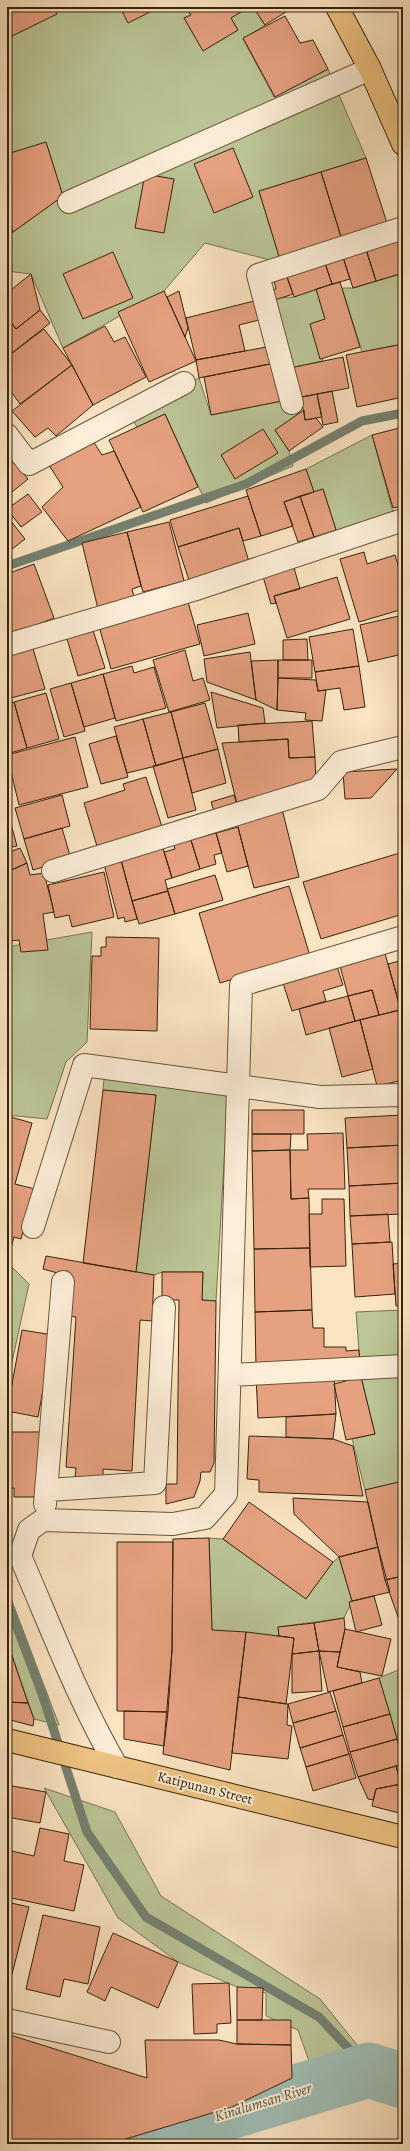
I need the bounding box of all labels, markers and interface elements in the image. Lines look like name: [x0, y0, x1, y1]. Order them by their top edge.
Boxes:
street label: Katipunan Street: [155, 1767, 255, 1809]
water label: Kinalumsan River: [212, 2077, 315, 2126]

